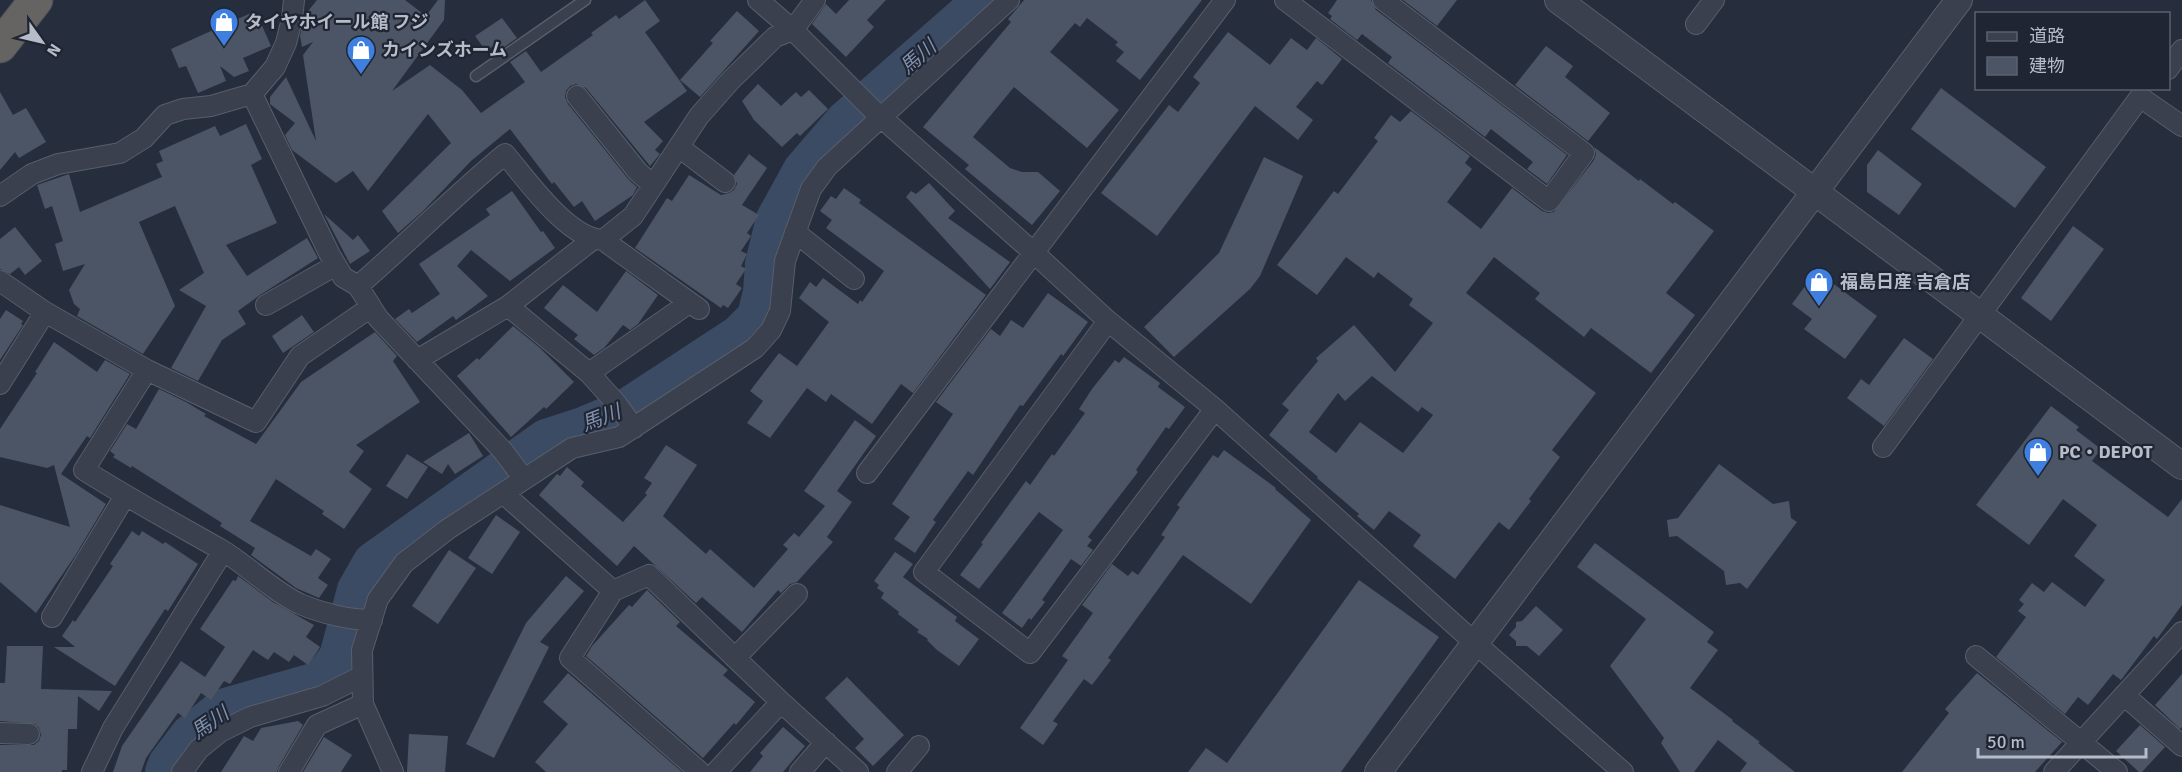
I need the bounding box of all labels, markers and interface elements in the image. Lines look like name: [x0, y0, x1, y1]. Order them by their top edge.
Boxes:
shop icon: タイヤホイール館 フジ: [208, 6, 240, 48]
place label: タイヤホイール館 フジ: [245, 11, 428, 33]
north arrow: [12, 12, 72, 72]
legend: [1975, 12, 2170, 90]
text: 道路: [2029, 25, 2065, 47]
water label: 馬川: [895, 33, 943, 80]
shop icon: カインズホーム: [345, 34, 377, 76]
place label: カインズホーム: [382, 39, 507, 61]
text: N: [42, 40, 65, 60]
text: 建物: [2029, 55, 2065, 77]
shop icon: 福島日産 吉倉店: [1803, 266, 1835, 308]
place label: 福島日産 吉倉店: [1840, 271, 1970, 293]
water label: 馬川: [578, 398, 626, 437]
shop icon: PC・DEPOT: [2022, 436, 2054, 478]
place label: PC・DEPOT: [2059, 441, 2153, 463]
water label: 馬川: [186, 700, 235, 745]
scale bar: [1978, 721, 2146, 759]
text: 50 m: [1987, 731, 2025, 753]

